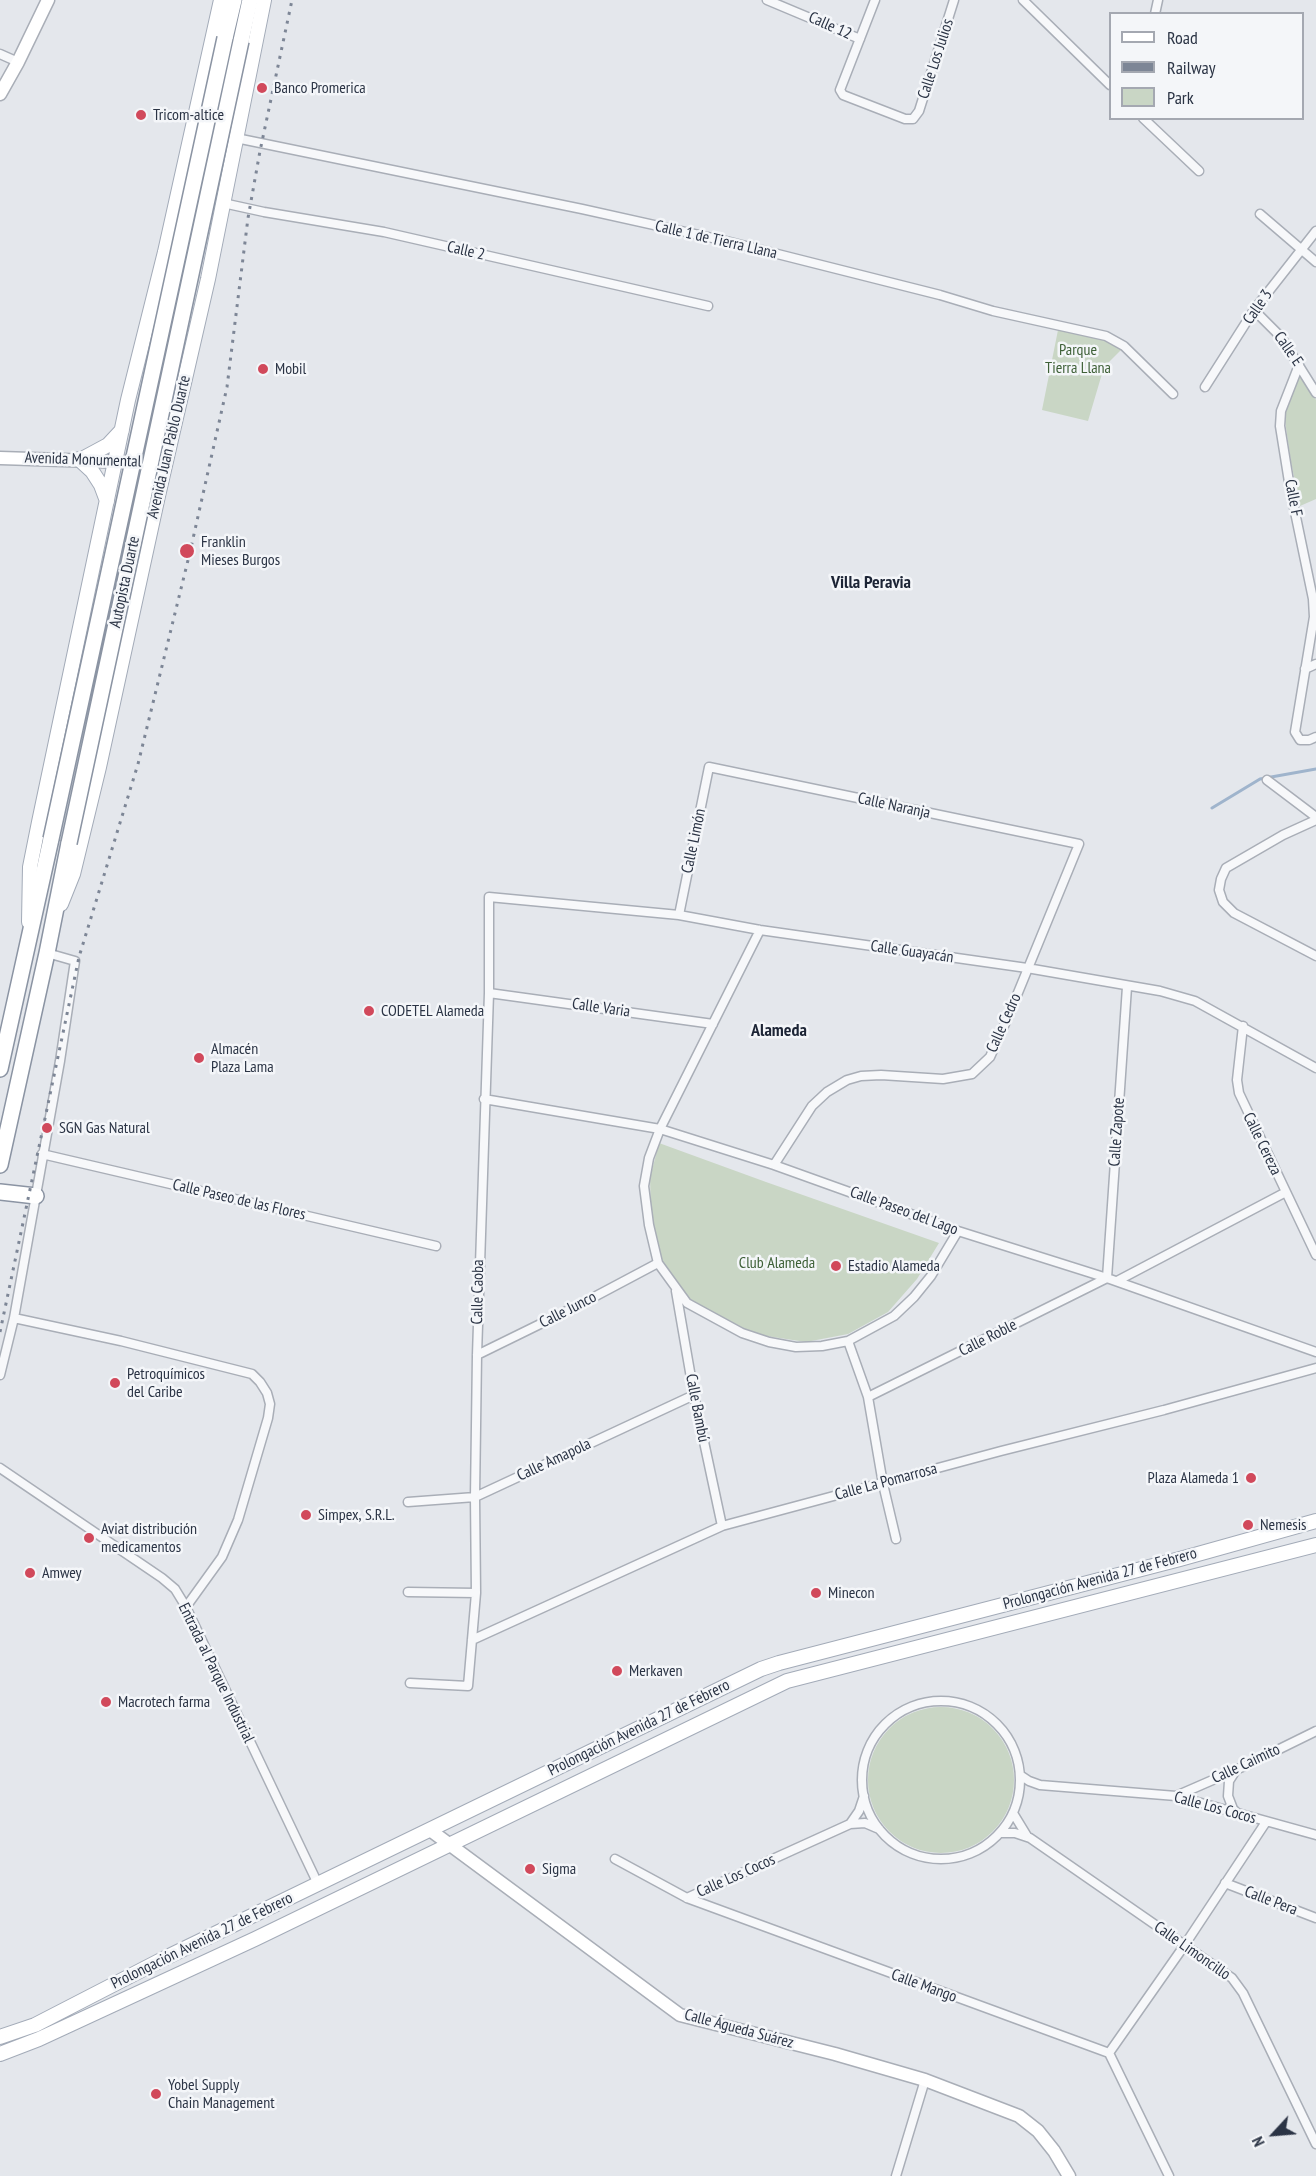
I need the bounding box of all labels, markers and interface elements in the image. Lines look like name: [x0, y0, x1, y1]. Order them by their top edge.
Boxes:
street label: Calle 12: [805, 8, 855, 44]
legend: [1109, 12, 1304, 120]
street label: Calle Los Julios: [914, 17, 958, 101]
text: Road: [1167, 26, 1198, 49]
text: Railway: [1167, 56, 1216, 79]
place label: Banco Promerica: [274, 78, 366, 98]
marker: Banco Promerica: [255, 81, 269, 95]
text: Park: [1167, 86, 1194, 109]
place label: Tricom-altice: [153, 105, 224, 125]
marker: Tricom-altice: [134, 108, 148, 122]
street label: Calle 1 de Tierra Llana: [653, 217, 779, 263]
street label: Calle 2: [445, 237, 487, 265]
street label: Calle 3: [1239, 286, 1277, 328]
street label: Calle E: [1269, 328, 1307, 370]
park label: Parque Tierra Llana: [1045, 340, 1111, 378]
place label: Mobil: [275, 359, 306, 379]
marker: Mobil: [256, 362, 270, 376]
street label: Avenida Juan Pablo Duarte: [143, 374, 195, 520]
street label: Avenida Monumental: [24, 448, 142, 472]
street label: Calle F: [1280, 478, 1306, 518]
place label: Franklin Mieses Burgos: [201, 532, 280, 570]
street label: Autopista Duarte: [106, 534, 144, 630]
marker: Franklin Mieses Burgos: [178, 542, 196, 560]
district label: Villa Peravia: [831, 572, 911, 594]
street label: Calle Naranja: [856, 789, 932, 823]
street label: Calle Limón: [678, 807, 710, 875]
street label: Calle Guayacán: [869, 937, 955, 967]
street label: Calle Cedro: [982, 990, 1026, 1056]
street label: Calle Varia: [571, 994, 631, 1022]
place label: CODETEL Alameda: [381, 1001, 484, 1021]
marker: CODETEL Alameda: [362, 1004, 376, 1018]
district label: Alameda: [751, 1020, 807, 1042]
place label: Almacén Plaza Lama: [211, 1039, 274, 1077]
marker: Almacén Plaza Lama: [192, 1051, 206, 1065]
street label: Calle Zapote: [1105, 1097, 1129, 1167]
street label: Calle Cereza: [1239, 1109, 1285, 1179]
place label: SGN Gas Natural: [59, 1118, 150, 1138]
marker: SGN Gas Natural: [40, 1121, 54, 1135]
street label: Calle Paseo de las Flores: [171, 1175, 307, 1225]
street label: Calle Paseo del Lago: [847, 1183, 961, 1239]
park label: Club Alameda: [739, 1253, 815, 1273]
place label: Estadio Alameda: [848, 1256, 940, 1276]
street label: Calle Caoba: [468, 1259, 488, 1325]
marker: Estadio Alameda: [829, 1259, 843, 1273]
street label: Calle Junco: [536, 1288, 600, 1332]
street label: Calle Roble: [956, 1315, 1020, 1361]
place label: Petroquímicos del Caribe: [127, 1364, 205, 1402]
street label: Calle Bambú: [681, 1372, 713, 1444]
marker: Petroquímicos del Caribe: [108, 1376, 122, 1390]
street label: Calle Amapola: [514, 1435, 594, 1485]
street label: Calle La Pomarrosa: [833, 1459, 939, 1505]
place label: Plaza Alameda 1: [1147, 1468, 1239, 1488]
marker: Plaza Alameda 1: [1244, 1471, 1258, 1485]
place label: Simpex, S.R.L.: [318, 1505, 395, 1525]
marker: Simpex, S.R.L.: [299, 1508, 313, 1522]
place label: Nemesis: [1260, 1515, 1307, 1535]
marker: Nemesis: [1241, 1518, 1255, 1532]
place label: Aviat distribución medicamentos: [101, 1519, 197, 1557]
marker: Aviat distribución medicamentos: [82, 1531, 96, 1545]
street label: Prolongación Avenida 27 de Febrero: [1001, 1544, 1199, 1614]
place label: Amwey: [42, 1563, 82, 1583]
marker: Amwey: [23, 1566, 37, 1580]
place label: Minecon: [828, 1583, 875, 1603]
marker: Minecon: [809, 1586, 823, 1600]
street label: Entrada al Parque Industrial: [174, 1600, 258, 1746]
place label: Merkaven: [629, 1661, 683, 1681]
marker: Merkaven: [610, 1664, 624, 1678]
street label: Prolongación Avenida 27 de Febrero: [545, 1676, 733, 1780]
place label: Macrotech farma: [118, 1692, 210, 1712]
marker: Macrotech farma: [99, 1695, 113, 1709]
street label: Calle Caimito: [1209, 1740, 1283, 1788]
street label: Calle Los Cocos: [1172, 1788, 1258, 1828]
street label: Calle Los Cocos: [694, 1850, 778, 1902]
place label: Sigma: [542, 1859, 576, 1879]
marker: Sigma: [523, 1862, 537, 1876]
street label: Calle Pera: [1242, 1882, 1300, 1920]
street label: Prolongación Avenida 27 de Febrero: [108, 1889, 296, 1993]
street label: Calle Limoncillo: [1150, 1918, 1234, 1984]
street label: Calle Mango: [889, 1965, 959, 2007]
street label: Calle Águeda Suárez: [682, 2005, 796, 2053]
place label: Yobel Supply Chain Management: [168, 2075, 275, 2113]
marker: Yobel Supply Chain Management: [149, 2087, 163, 2101]
north arrow: [1244, 2104, 1304, 2164]
text: N: [1247, 2134, 1269, 2150]

